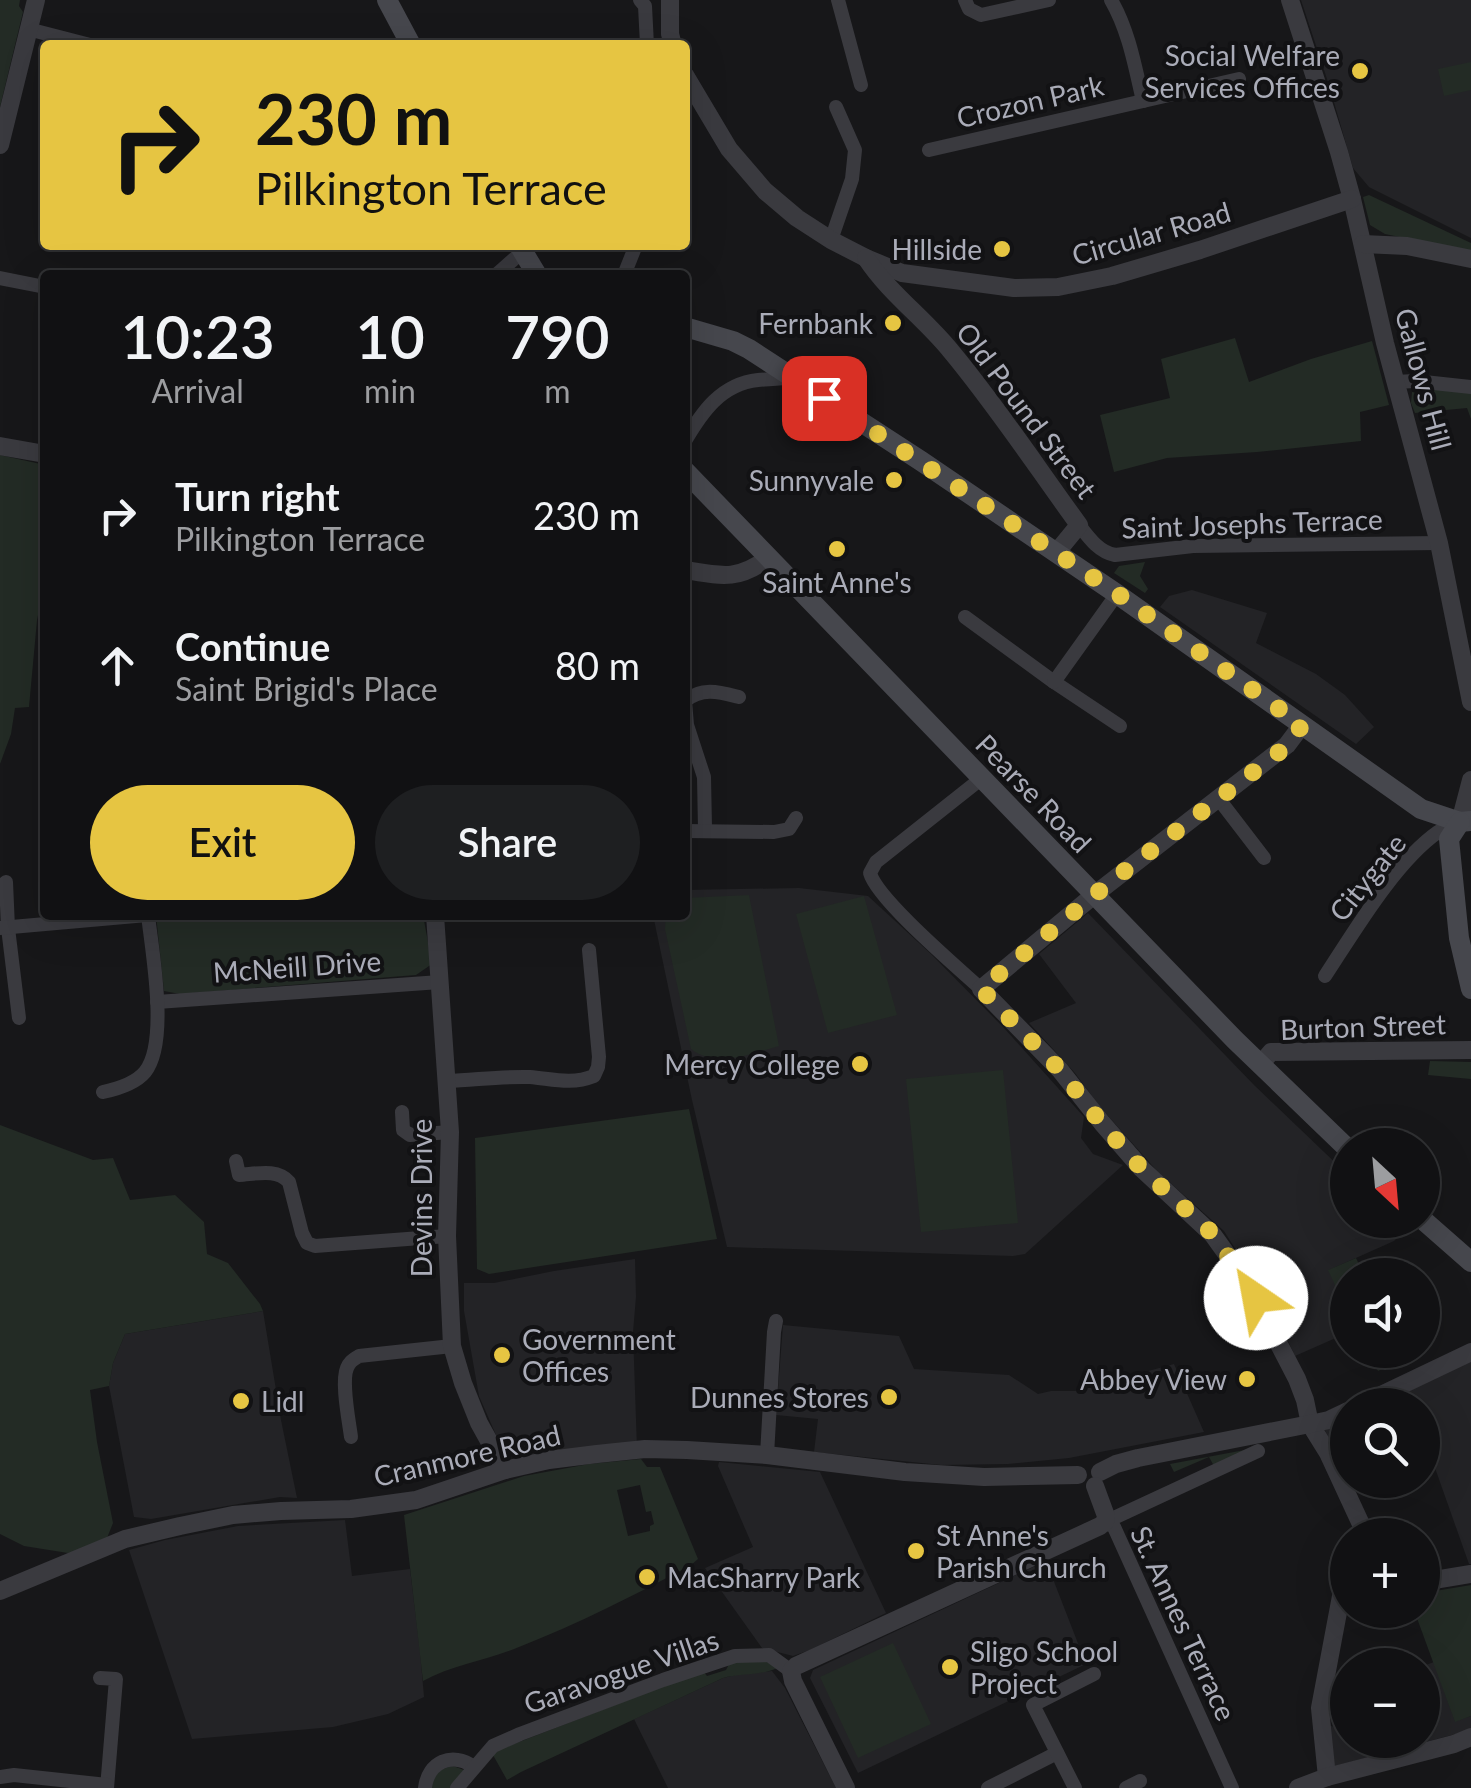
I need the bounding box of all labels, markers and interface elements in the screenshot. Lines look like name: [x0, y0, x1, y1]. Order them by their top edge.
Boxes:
place label: Social Welfare Services Offices: [1144, 38, 1340, 104]
marker: Social Welfare Services Offices: [1349, 60, 1371, 82]
street label: Crozon Park: [953, 67, 1107, 134]
text: 230 m: [255, 76, 452, 160]
icon: right: [90, 80, 220, 210]
text: Pilkington Terrace: [255, 161, 607, 215]
street label: Circular Road: [1068, 194, 1234, 272]
place label: Hillside: [892, 232, 982, 266]
marker: Hillside: [991, 238, 1013, 260]
text: 10:23: [120, 300, 275, 372]
text: 10: [355, 300, 425, 372]
text: 790: [505, 300, 610, 372]
street label: Gallows Hill: [1389, 304, 1459, 454]
place label: Fernbank: [758, 306, 874, 340]
marker: Fernbank: [882, 312, 904, 334]
street label: Old Pound Street: [950, 315, 1104, 505]
pin: [782, 356, 867, 441]
text: Arrival: [152, 371, 244, 410]
text: min: [364, 371, 416, 410]
text: m: [544, 371, 571, 410]
icon: arrive: [797, 371, 852, 426]
place label: Sunnyvale: [749, 463, 874, 497]
marker: Sunnyvale: [883, 469, 905, 491]
text: Turn right: [175, 473, 340, 519]
icon: right: [90, 488, 145, 543]
text: 230 m: [533, 492, 640, 538]
street label: Saint Josephs Terrace: [1121, 501, 1383, 545]
text: Pilkington Terrace: [175, 519, 425, 558]
marker: Saint Anne's: [826, 538, 848, 560]
place label: Saint Anne's: [762, 565, 912, 599]
text: Continue: [175, 623, 330, 669]
icon: ahead: [90, 638, 145, 693]
text: 80 m: [555, 642, 640, 688]
text: Saint Brigid's Place: [175, 669, 438, 708]
street label: Pearse Road: [969, 727, 1099, 859]
button: Exit: [90, 785, 355, 900]
button: Share: [375, 785, 640, 900]
street label: Citygate: [1321, 826, 1413, 928]
street label: McNeill Drive: [212, 943, 382, 989]
street label: Burton Street: [1279, 1006, 1447, 1046]
place label: Mercy College: [664, 1047, 840, 1081]
marker: Mercy College: [849, 1053, 871, 1075]
street label: Devins Drive: [404, 1119, 438, 1277]
north arrow: [1330, 1128, 1440, 1238]
map controls: [1330, 1128, 1440, 1758]
position arrow: [1204, 1246, 1308, 1350]
button: sound: [1330, 1258, 1440, 1368]
place label: Government Offices: [522, 1322, 676, 1388]
marker: Government Offices: [491, 1344, 513, 1366]
place label: Abbey View: [1080, 1362, 1227, 1396]
marker: Abbey View: [1236, 1368, 1258, 1390]
place label: Dunnes Stores: [690, 1380, 869, 1414]
place label: Lidl: [261, 1384, 304, 1418]
marker: Dunnes Stores: [878, 1386, 900, 1408]
button: search: [1330, 1388, 1440, 1498]
marker: Lidl: [230, 1390, 252, 1412]
street label: Cranmore Road: [370, 1417, 564, 1493]
place label: St Anne's Parish Church: [936, 1518, 1107, 1584]
button: +: [1330, 1518, 1440, 1628]
street label: St. Annes Terrace: [1124, 1520, 1244, 1726]
marker: St Anne's Parish Church: [905, 1540, 927, 1562]
place label: MacSharry Park: [667, 1560, 861, 1594]
marker: MacSharry Park: [636, 1566, 658, 1588]
street label: Garavogue Villas: [519, 1622, 723, 1720]
place label: Sligo School Project: [970, 1634, 1118, 1700]
button: −: [1330, 1648, 1440, 1758]
marker: Sligo School Project: [939, 1656, 961, 1678]

